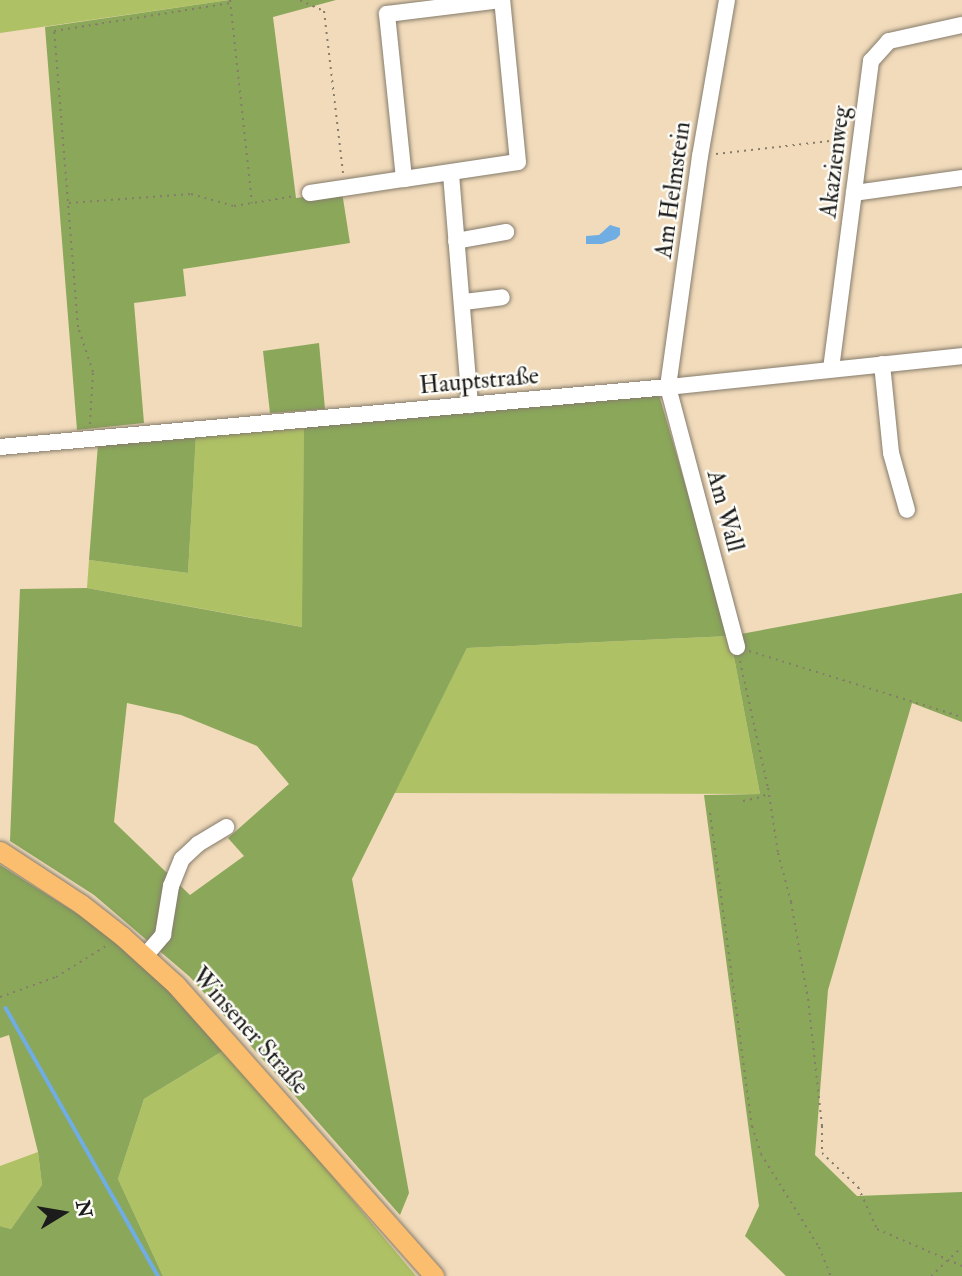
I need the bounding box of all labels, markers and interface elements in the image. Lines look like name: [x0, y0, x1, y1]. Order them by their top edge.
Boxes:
street label: Akazienweg: [814, 104, 856, 220]
street label: Am Helmstein: [649, 120, 697, 260]
street label: Hauptstraße: [418, 361, 540, 401]
street label: Am Wall: [700, 467, 750, 555]
street label: Winsener Straße: [186, 962, 314, 1100]
north arrow: [28, 1178, 98, 1248]
text: N: [70, 1198, 97, 1220]

